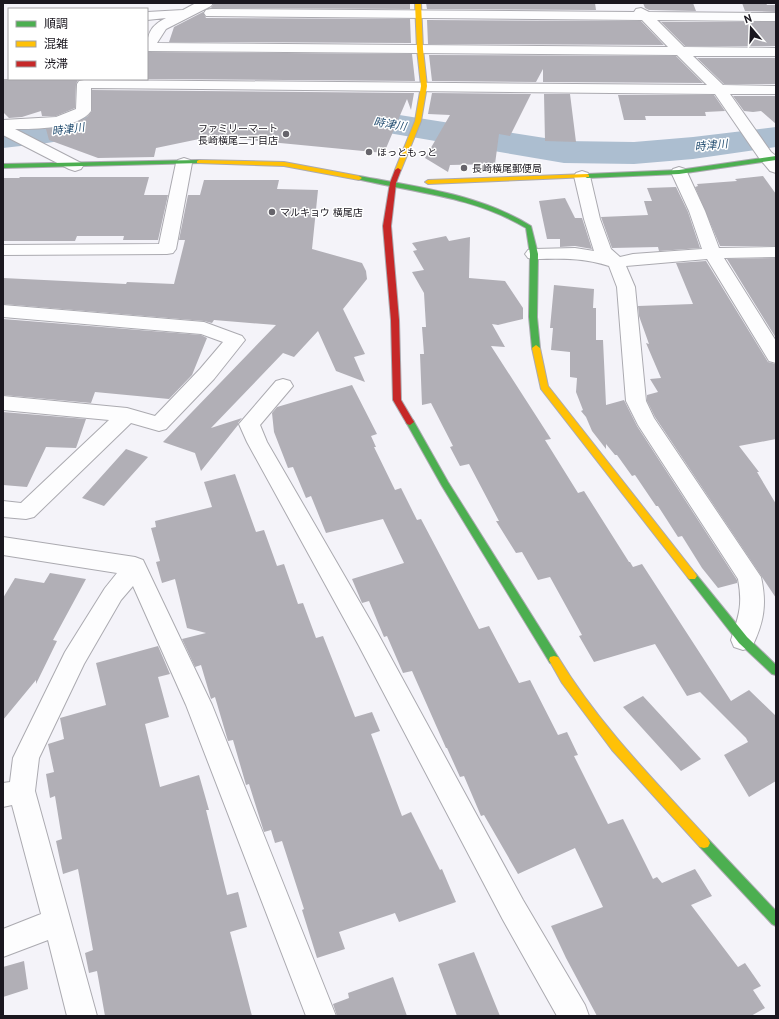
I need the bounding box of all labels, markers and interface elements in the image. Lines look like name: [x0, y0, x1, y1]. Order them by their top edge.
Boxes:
legend: [8, 8, 148, 80]
north arrow: [731, 8, 771, 48]
text: N: [742, 11, 753, 26]
text: 順調: [44, 16, 68, 31]
text: 混雑: [44, 36, 68, 51]
text: 渋滞: [44, 56, 68, 71]
water label: 時津川: [373, 115, 408, 134]
water label: 時津川: [51, 120, 86, 138]
place label: ファミリーマート 長崎横尾二丁目店: [198, 122, 278, 147]
marker: ファミリーマート 長崎横尾二丁目店: [281, 129, 291, 139]
water label: 時津川: [694, 136, 729, 154]
place label: ほっともっと: [377, 146, 437, 159]
marker: ほっともっと: [364, 147, 374, 157]
place label: 長崎横尾郵便局: [472, 162, 542, 175]
marker: 長崎横尾郵便局: [459, 163, 469, 173]
place label: マルキョウ 横尾店: [280, 206, 363, 219]
marker: マルキョウ 横尾店: [267, 207, 277, 217]

